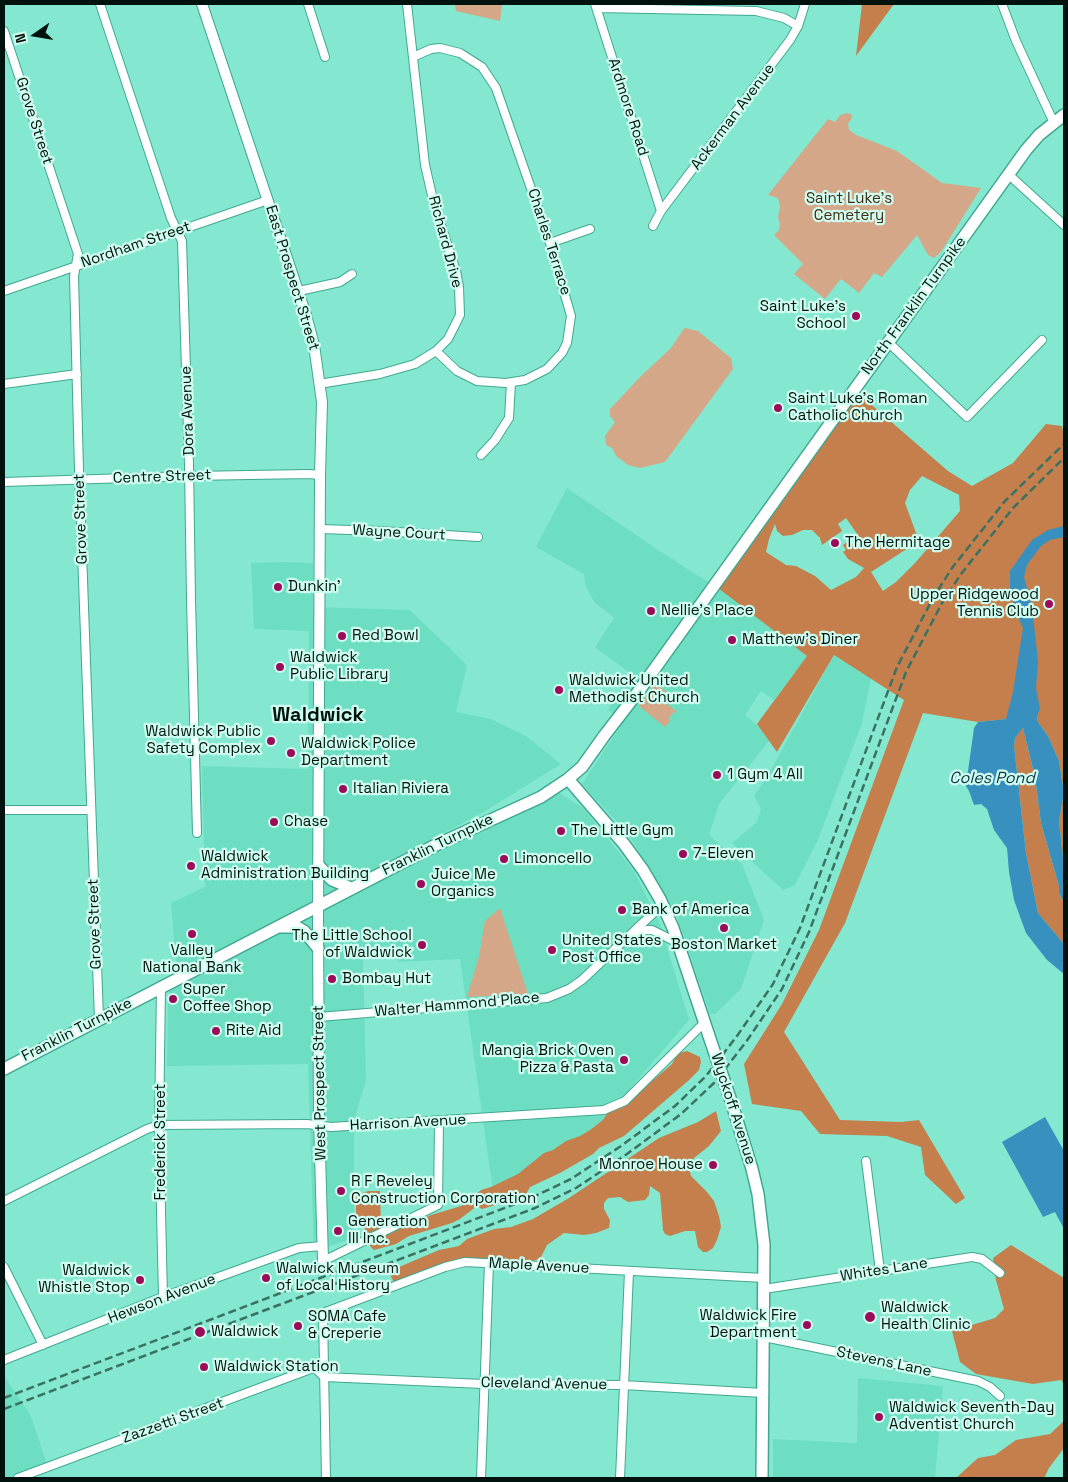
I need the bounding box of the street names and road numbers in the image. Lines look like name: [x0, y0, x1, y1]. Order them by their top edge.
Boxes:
street label: Ardmore Road: [604, 56, 652, 158]
street label: Ackerman Avenue: [687, 60, 779, 174]
street label: Grove Street: [11, 75, 57, 167]
street label: Charles Terrace: [523, 186, 575, 298]
street label: Richard Drive: [424, 194, 466, 290]
street label: East Prospect Street: [261, 203, 323, 353]
street label: Nordham Street: [79, 218, 193, 272]
street label: North Franklin Turnpike: [858, 233, 970, 379]
street label: Dora Avenue: [177, 366, 199, 456]
street label: Centre Street: [113, 466, 211, 488]
street label: Grove Street: [70, 473, 92, 565]
street label: Wayne Court: [352, 522, 446, 544]
street label: Franklin Turnpike: [380, 810, 496, 880]
street label: Grove Street: [84, 878, 106, 970]
street label: Walter Hammond Place: [374, 989, 540, 1021]
street label: Franklin Turnpike: [19, 994, 135, 1066]
street label: West Prospect Street: [310, 1005, 330, 1161]
street label: Wyckoff Avenue: [706, 1051, 760, 1167]
street label: Frederick Street: [152, 1084, 170, 1200]
street label: Harrison Avenue: [349, 1111, 467, 1135]
street label: Maple Avenue: [488, 1254, 590, 1278]
street label: Whites Lane: [839, 1254, 929, 1286]
street label: Hewson Avenue: [106, 1270, 218, 1328]
street label: Stevens Lane: [835, 1343, 933, 1381]
street label: Cleveland Avenue: [481, 1374, 607, 1394]
street label: Zazzetti Street: [120, 1394, 226, 1448]

